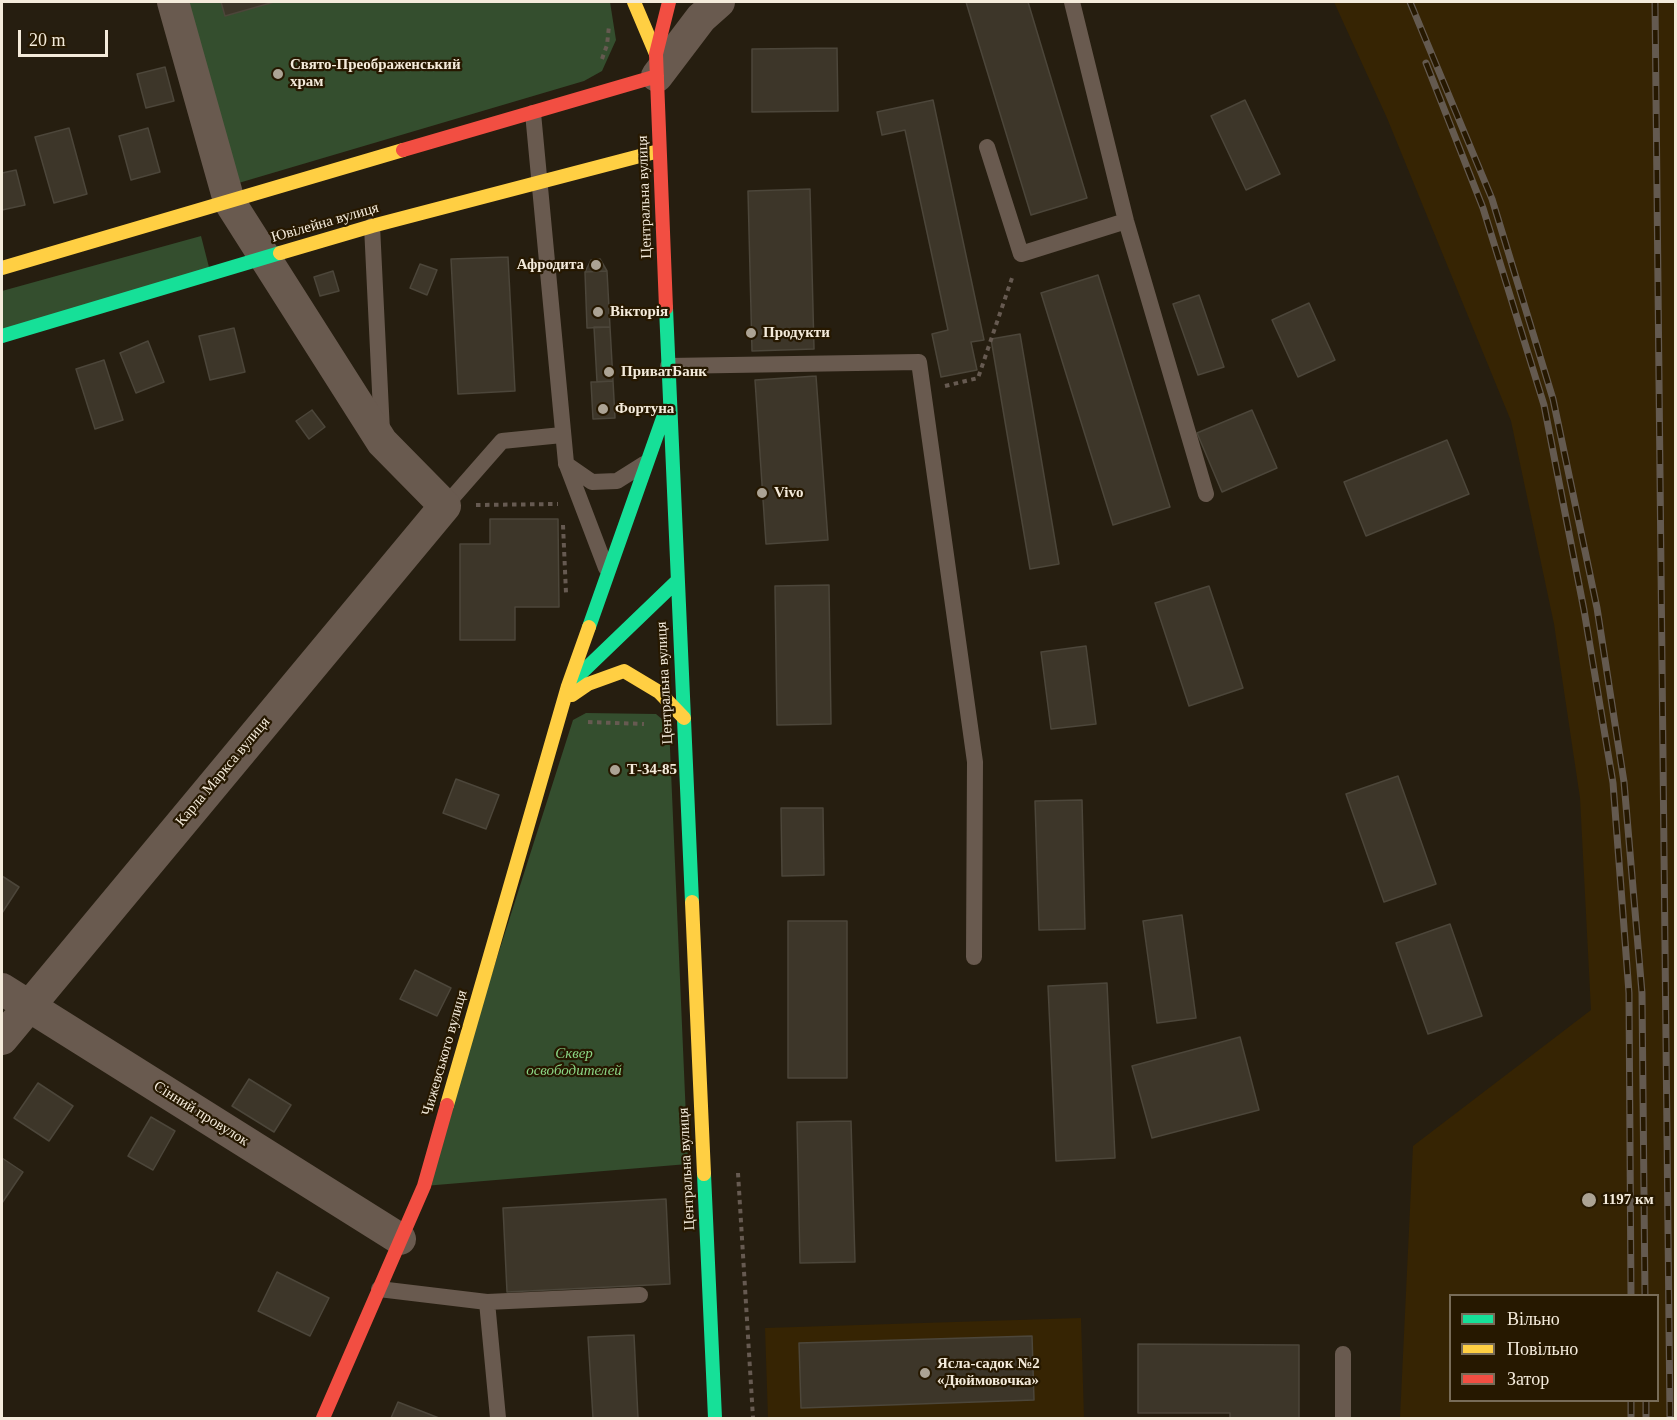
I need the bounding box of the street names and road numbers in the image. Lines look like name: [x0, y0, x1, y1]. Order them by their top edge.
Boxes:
street label: Центральна вулиця: [634, 135, 656, 259]
street label: Ювілейна вулиця: [269, 199, 381, 247]
street label: Центральна вулиця: [653, 621, 677, 745]
street label: Карла Маркса вулиця: [172, 714, 274, 830]
street label: Чижевського вулиця: [418, 988, 472, 1118]
street label: Сінний провулок: [150, 1078, 252, 1150]
street label: Центральна вулиця: [675, 1107, 699, 1231]

